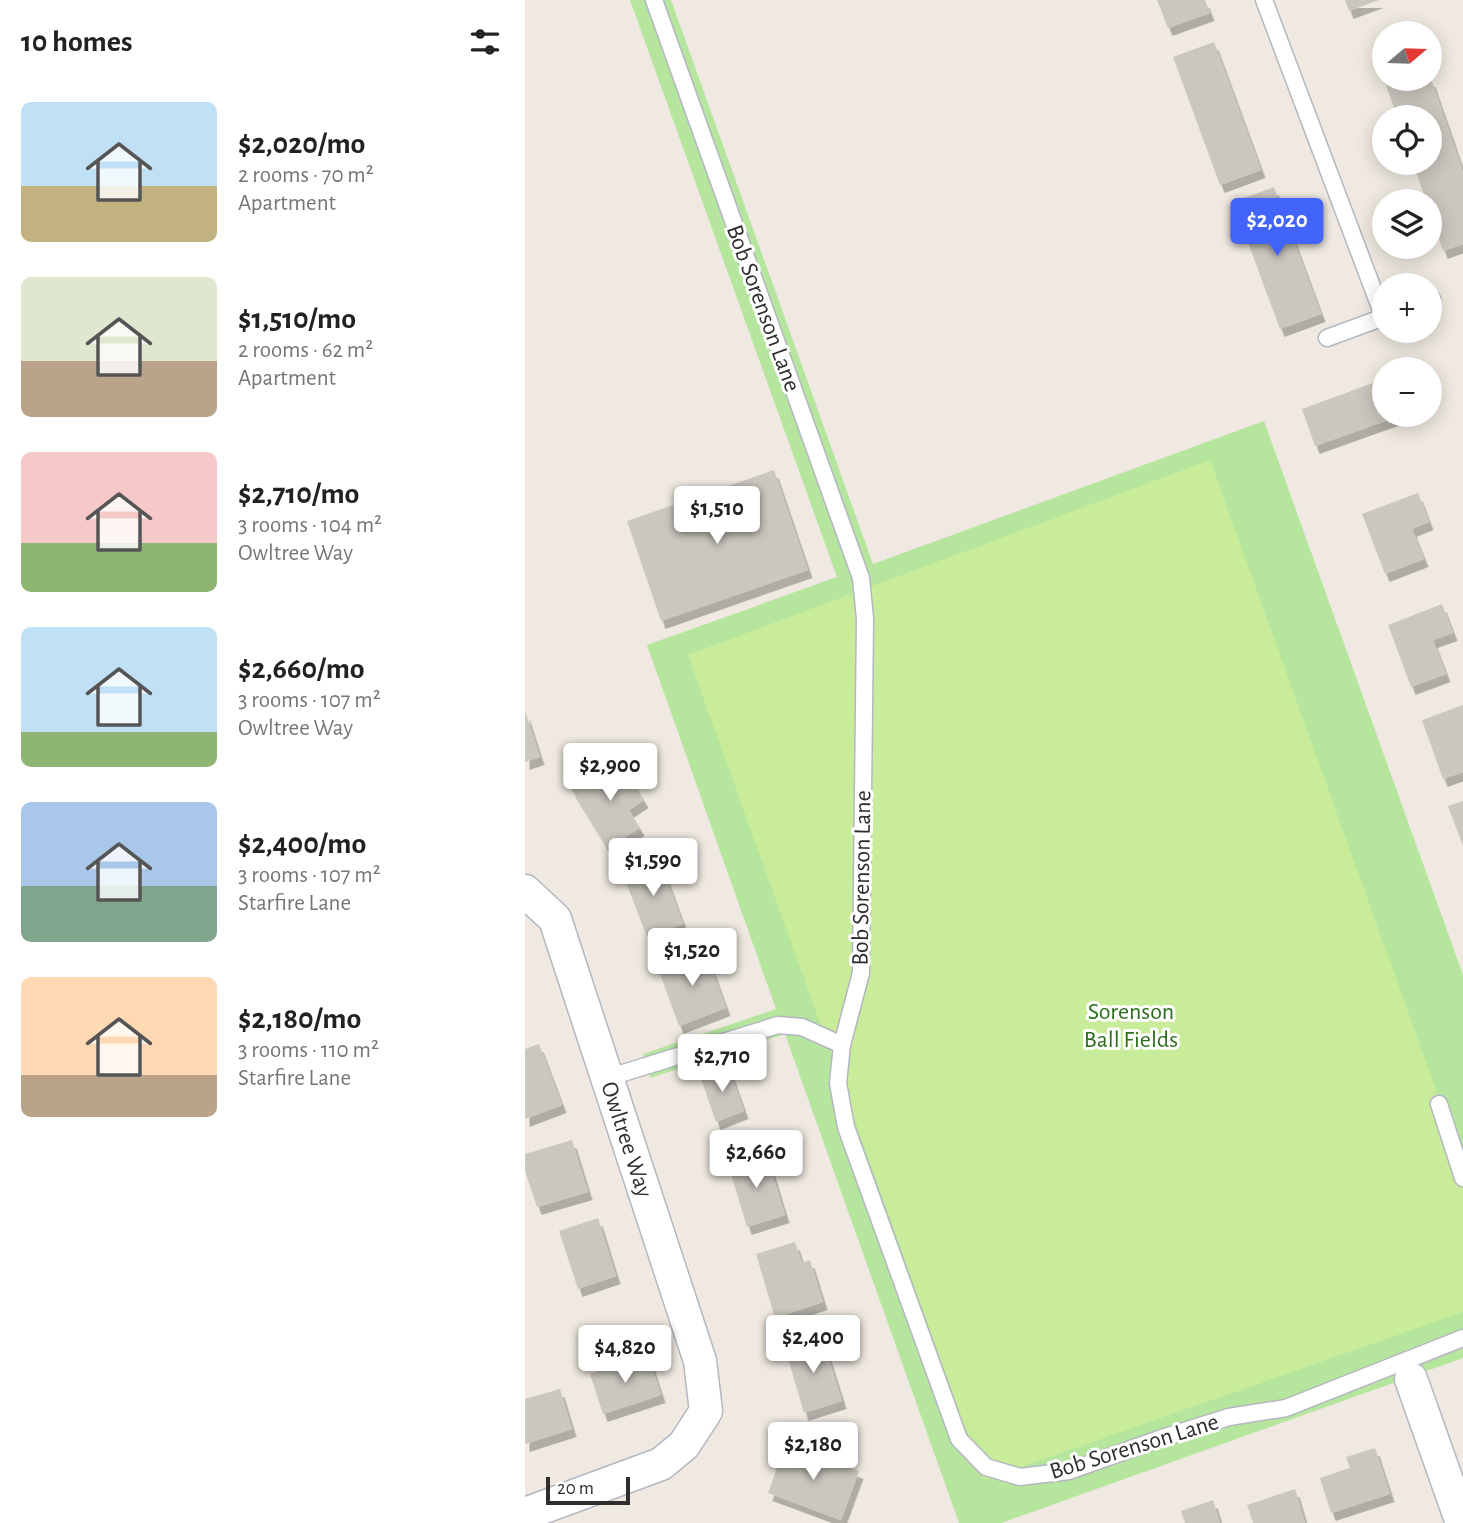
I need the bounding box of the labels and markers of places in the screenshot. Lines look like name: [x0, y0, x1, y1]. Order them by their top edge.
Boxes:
pin: $2,020: [1220, 198, 1334, 258]
pin: $1,510: [660, 486, 774, 546]
pin: $2,900: [553, 744, 667, 803]
pin: $1,590: [596, 838, 710, 898]
pin: $1,520: [635, 928, 749, 988]
pin: $2,710: [665, 1034, 779, 1094]
pin: $2,660: [699, 1130, 813, 1190]
pin: $2,400: [756, 1316, 870, 1375]
pin: $4,820: [568, 1326, 682, 1385]
pin: $2,180: [756, 1422, 870, 1482]

